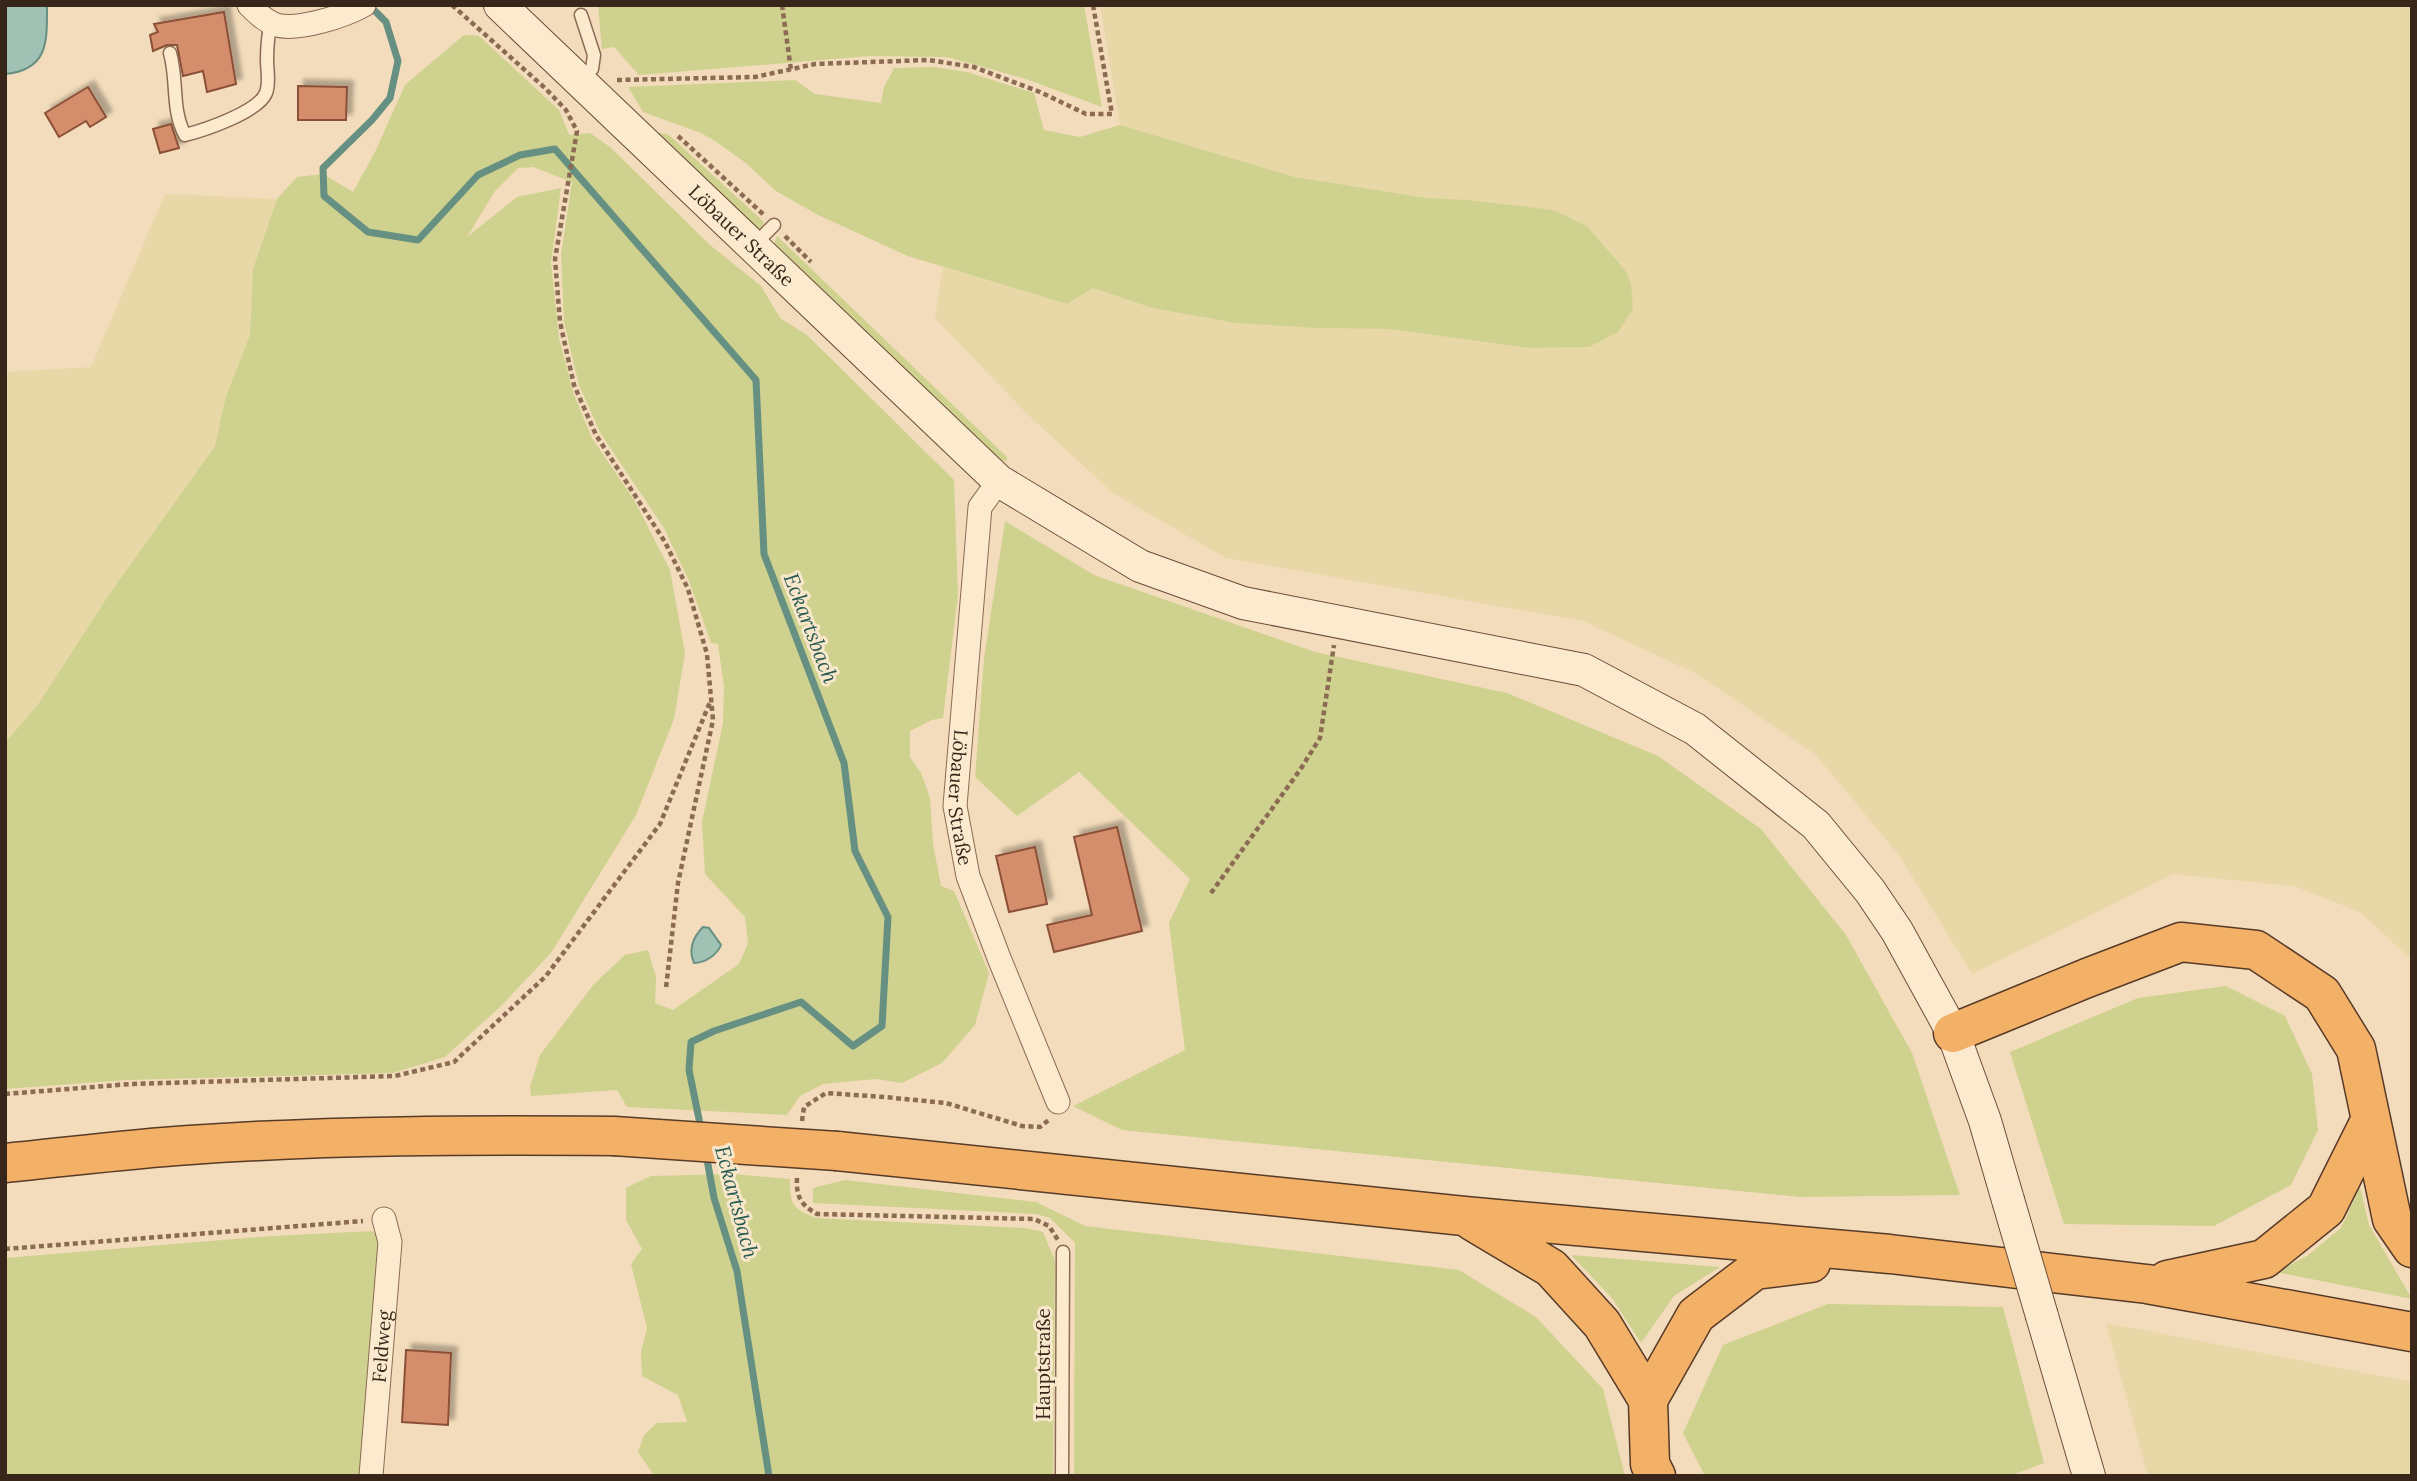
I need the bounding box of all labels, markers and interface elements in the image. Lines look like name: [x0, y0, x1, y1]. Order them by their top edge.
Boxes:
street label: Löbauer Straße: [684, 180, 800, 292]
water label: Eckartsbach: [778, 569, 844, 687]
street label: Löbauer Straße: [943, 729, 978, 867]
water label: Eckartsbach: [709, 1143, 765, 1261]
street label: Hauptstraße: [1031, 1308, 1055, 1420]
street label: Feldweg: [367, 1309, 396, 1384]

